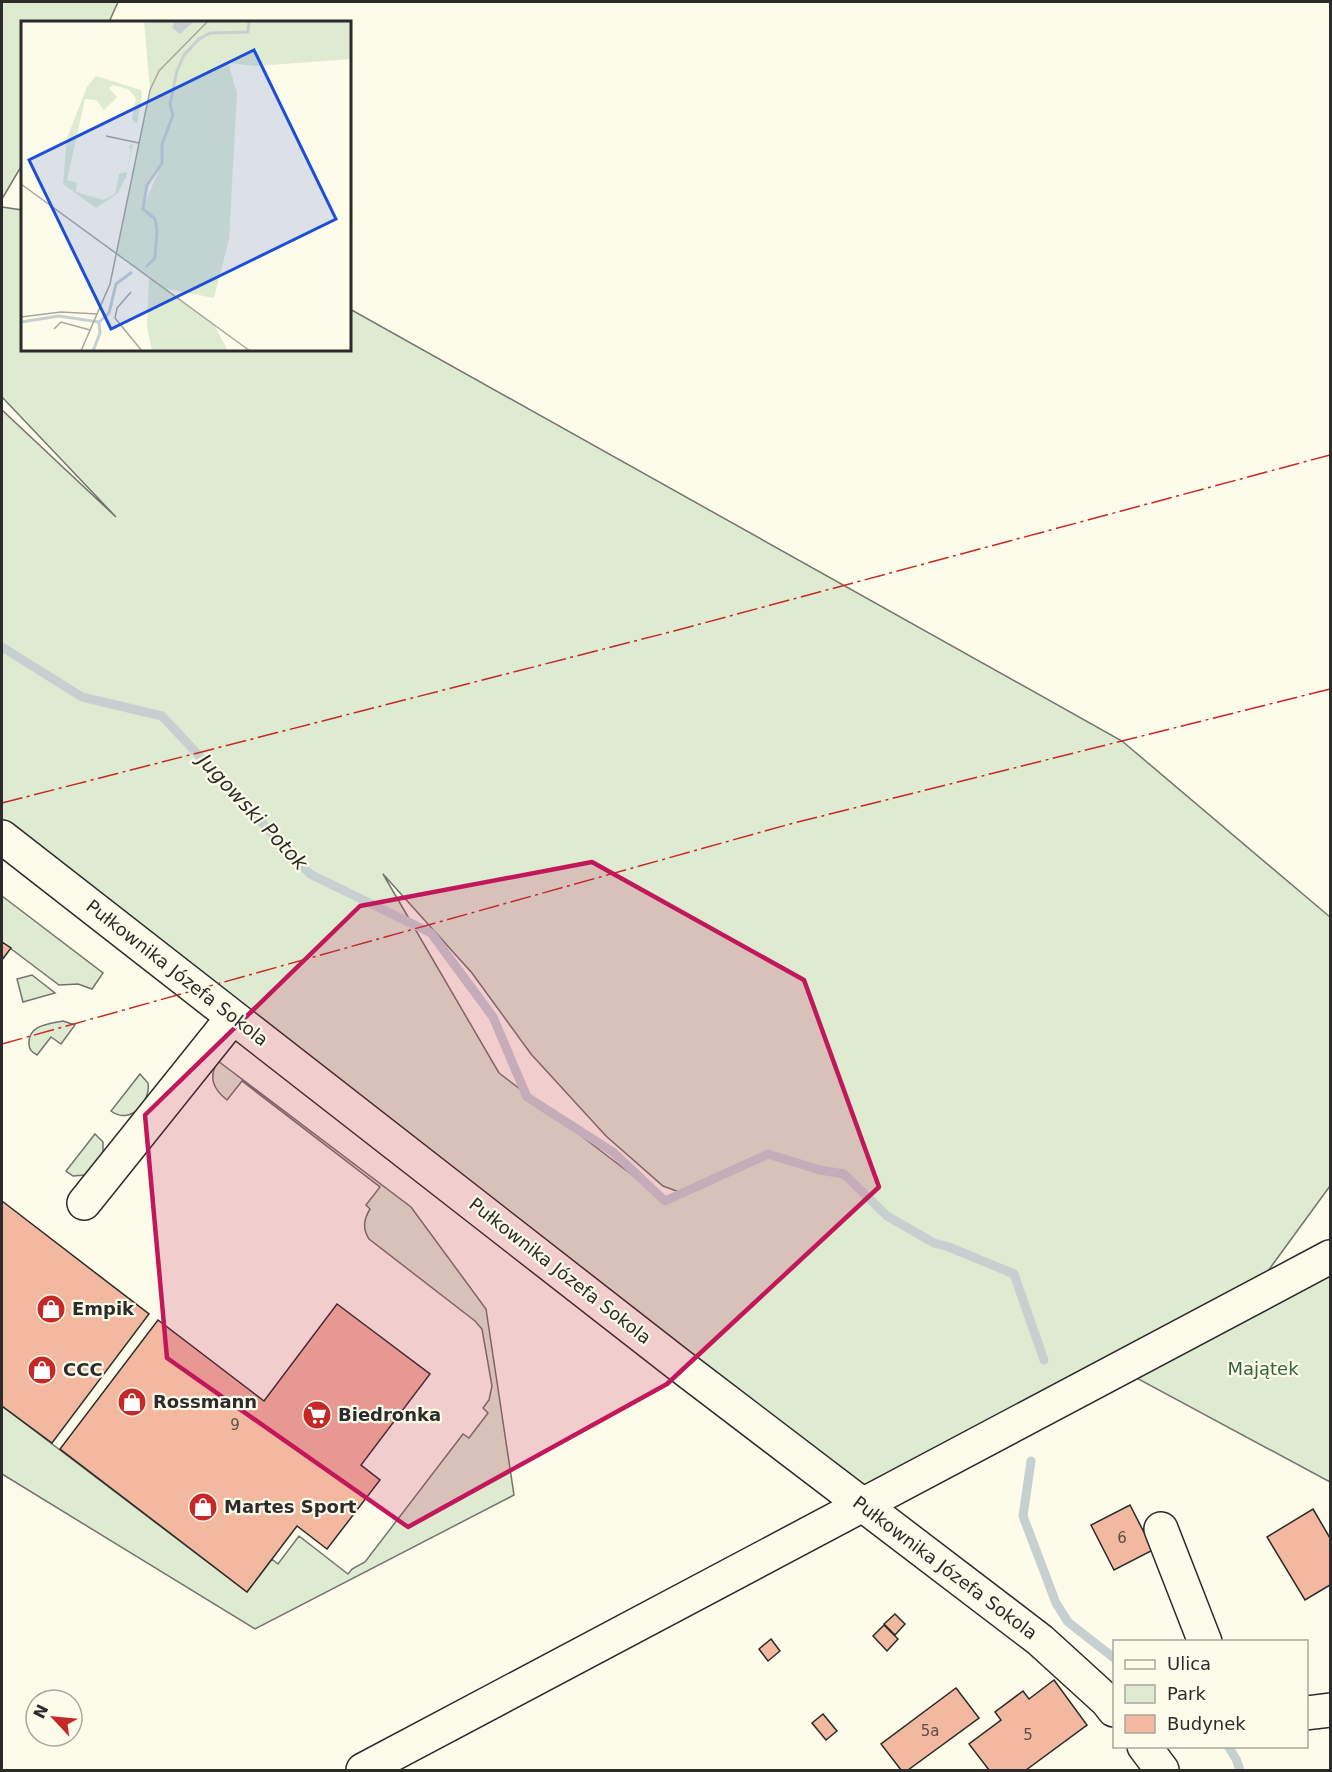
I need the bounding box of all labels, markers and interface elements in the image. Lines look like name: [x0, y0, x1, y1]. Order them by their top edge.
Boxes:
inset map: [21, 21, 351, 351]
water label: Jugowski Potok: [190, 746, 314, 876]
street label: Pułkownika Józefa Sokola: [82, 895, 272, 1050]
street label: Pułkownika Józefa Sokola: [465, 1193, 655, 1348]
shop icon: Empik: [35, 1293, 67, 1325]
place label: Empik: [72, 1298, 135, 1319]
shop icon: CCC: [26, 1354, 58, 1386]
park label: Majątek: [1227, 1358, 1299, 1379]
place label: CCC: [63, 1359, 103, 1380]
shop icon: Rossmann: [116, 1386, 148, 1418]
place label: Rossmann: [153, 1391, 257, 1412]
supermarket icon: Biedronka: [301, 1399, 333, 1431]
place label: Biedronka: [338, 1404, 441, 1425]
house number: 9: [230, 1416, 240, 1434]
shop icon: Martes Sport: [187, 1491, 219, 1523]
street label: Pułkownika Józefa Sokola: [849, 1491, 1041, 1644]
place label: Martes Sport: [224, 1496, 357, 1517]
house number: 6: [1117, 1529, 1127, 1547]
legend: [1113, 1640, 1308, 1748]
text: Ulica: [1167, 1653, 1211, 1674]
text: Park: [1167, 1683, 1206, 1704]
north arrow: [24, 1688, 84, 1748]
text: N: [29, 1701, 52, 1722]
text: Budynek: [1167, 1713, 1246, 1734]
house number: 5a: [921, 1722, 939, 1740]
house number: 5: [1023, 1726, 1033, 1744]

